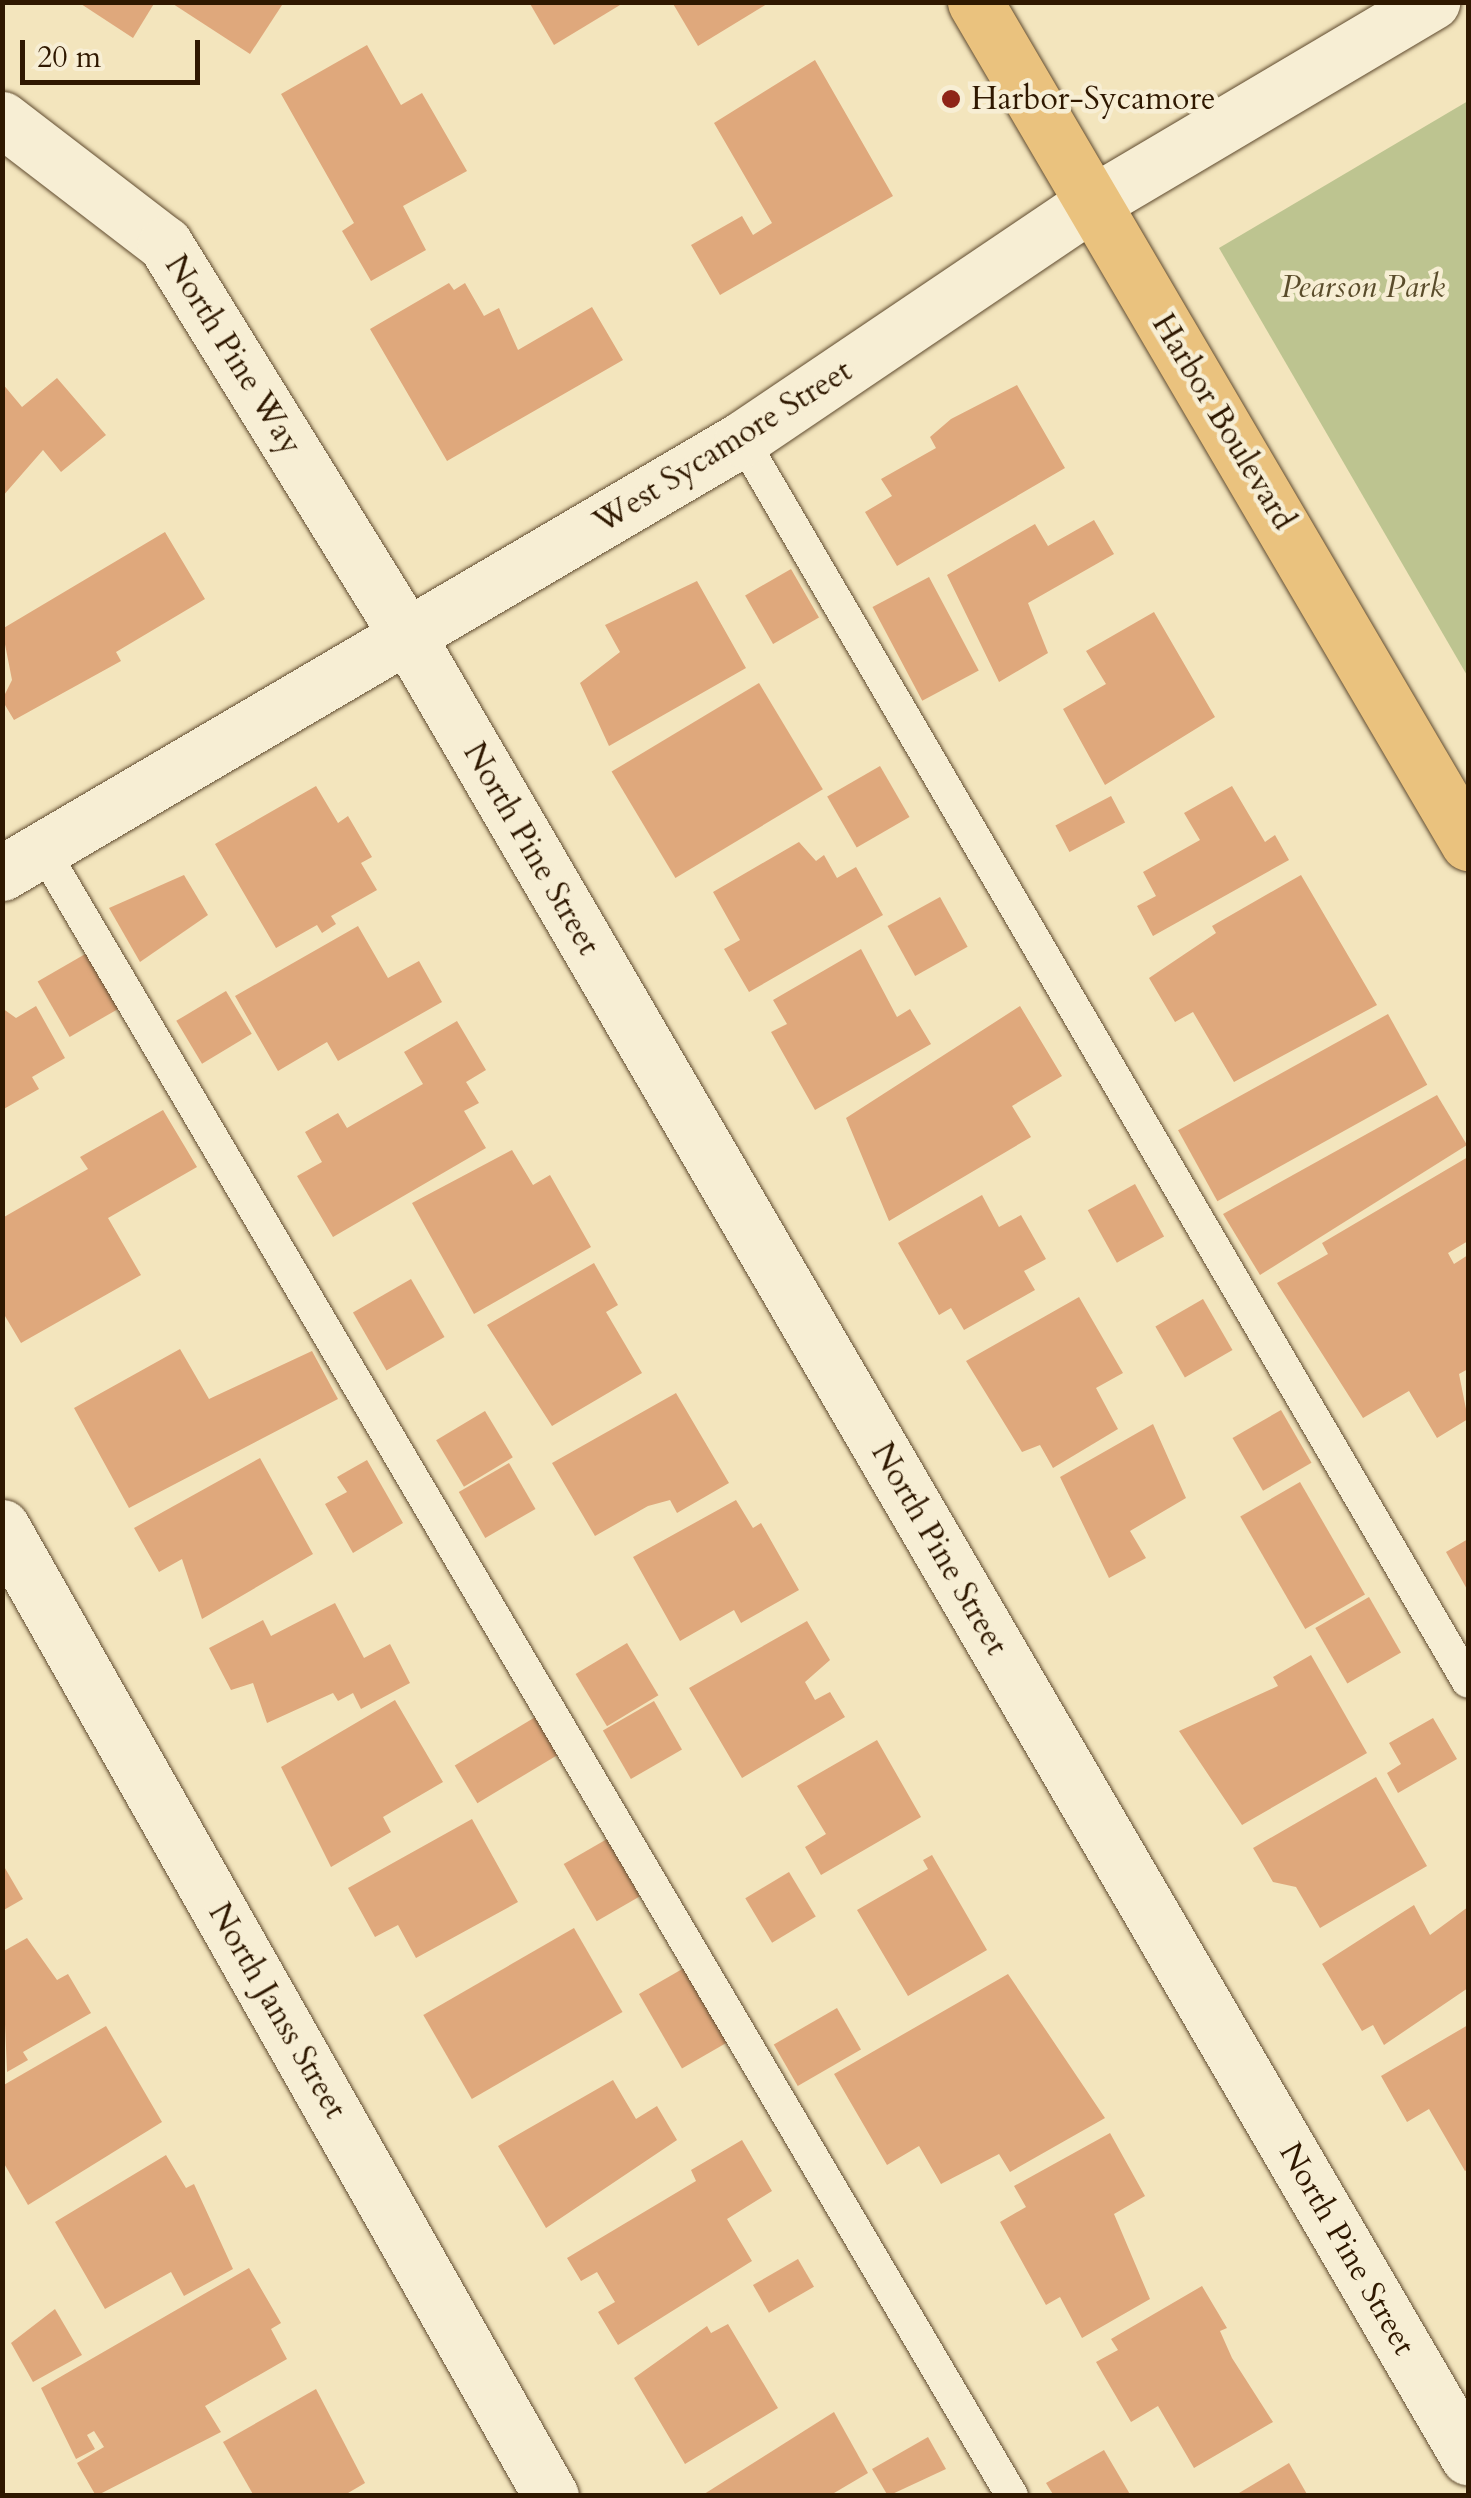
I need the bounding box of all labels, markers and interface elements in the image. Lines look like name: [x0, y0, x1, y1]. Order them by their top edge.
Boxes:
scale bar: [25, 20, 205, 82]
text: 20 m: [37, 37, 101, 78]
place label: Harbor-Sycamore: [971, 80, 1216, 118]
marker: Harbor-Sycamore: [940, 88, 962, 110]
street label: North Pine Way: [156, 248, 310, 462]
park label: Pearson Park: [1281, 268, 1445, 306]
street label: Harbor Boulevard: [1143, 307, 1303, 537]
street label: West Sycamore Street: [587, 352, 859, 542]
street label: North Pine Street: [455, 736, 607, 962]
street label: North Pine Street: [863, 1436, 1015, 1662]
street label: North Janss Street: [200, 1896, 354, 2126]
street label: North Pine Street: [1271, 2136, 1423, 2362]

